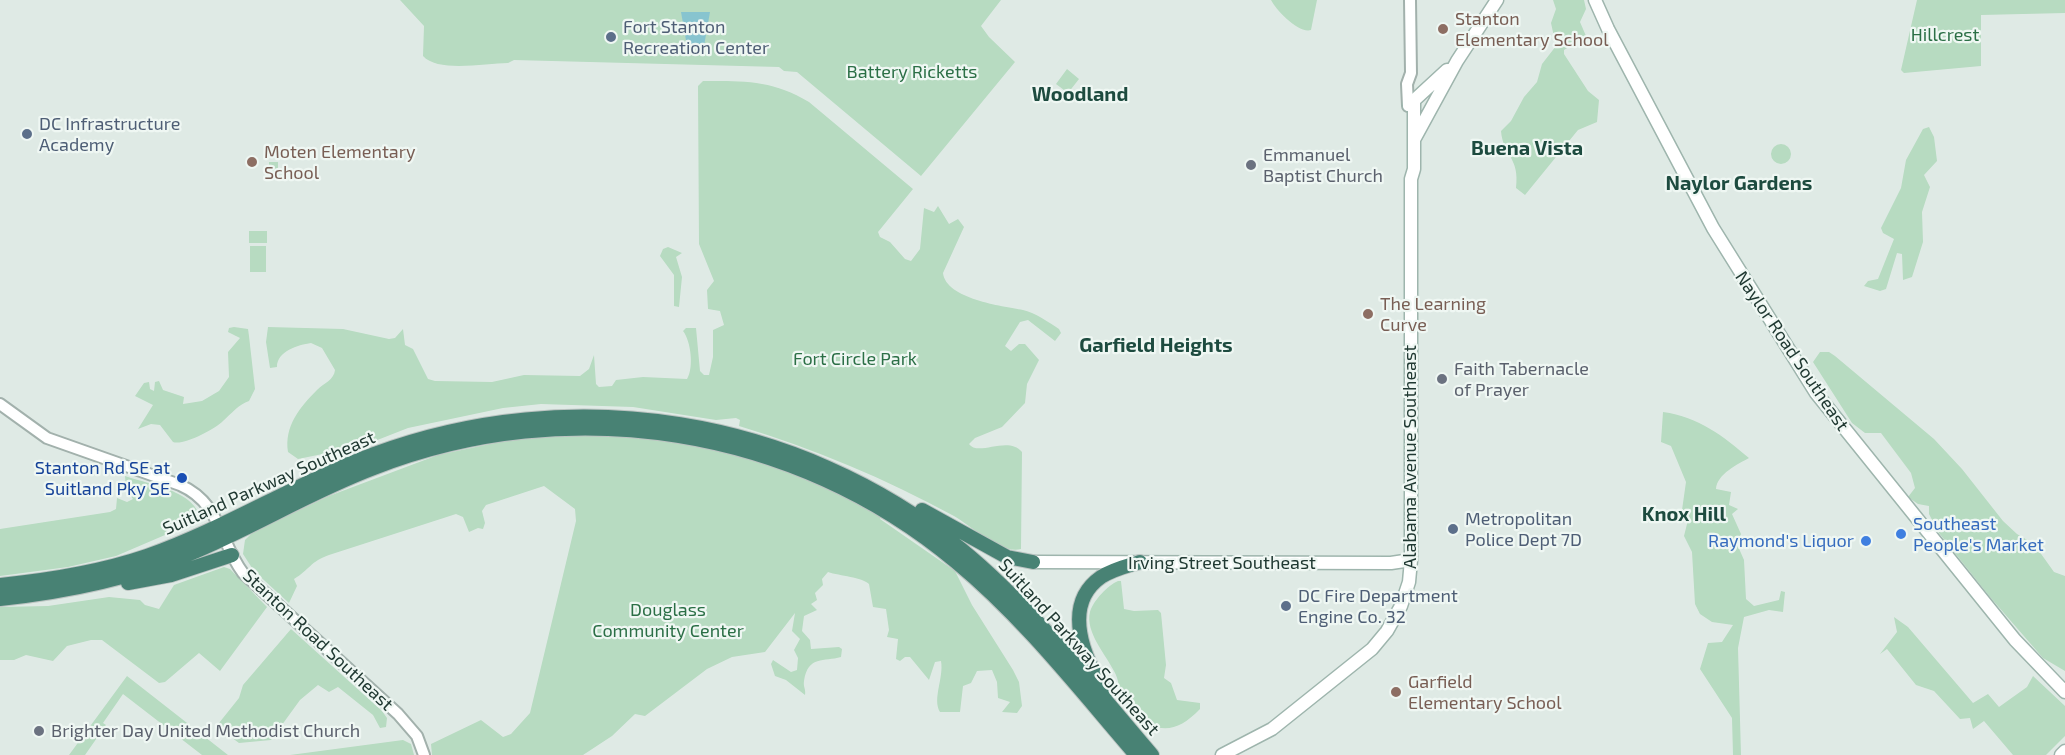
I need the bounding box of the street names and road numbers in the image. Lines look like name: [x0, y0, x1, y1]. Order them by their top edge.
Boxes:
street label: Naylor Road Southeast: [1731, 267, 1853, 435]
street label: Alabama Avenue Southeast: [1399, 345, 1421, 569]
street label: Suitland Parkway Southeast: [159, 426, 379, 540]
street label: Irving Street Southeast: [1128, 552, 1316, 574]
street label: Suitland Parkway Southeast: [994, 554, 1164, 740]
street label: Stanton Road Southeast: [238, 565, 398, 715]

